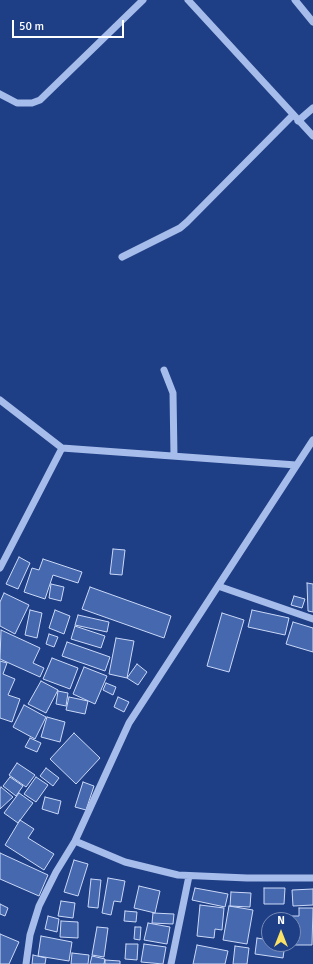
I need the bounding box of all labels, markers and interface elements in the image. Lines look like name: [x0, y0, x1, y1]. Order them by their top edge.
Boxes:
scale bar: [14, 12, 126, 38]
text: 50 m: [19, 19, 44, 34]
north arrow: [261, 912, 301, 952]
text: N: [277, 914, 285, 927]

